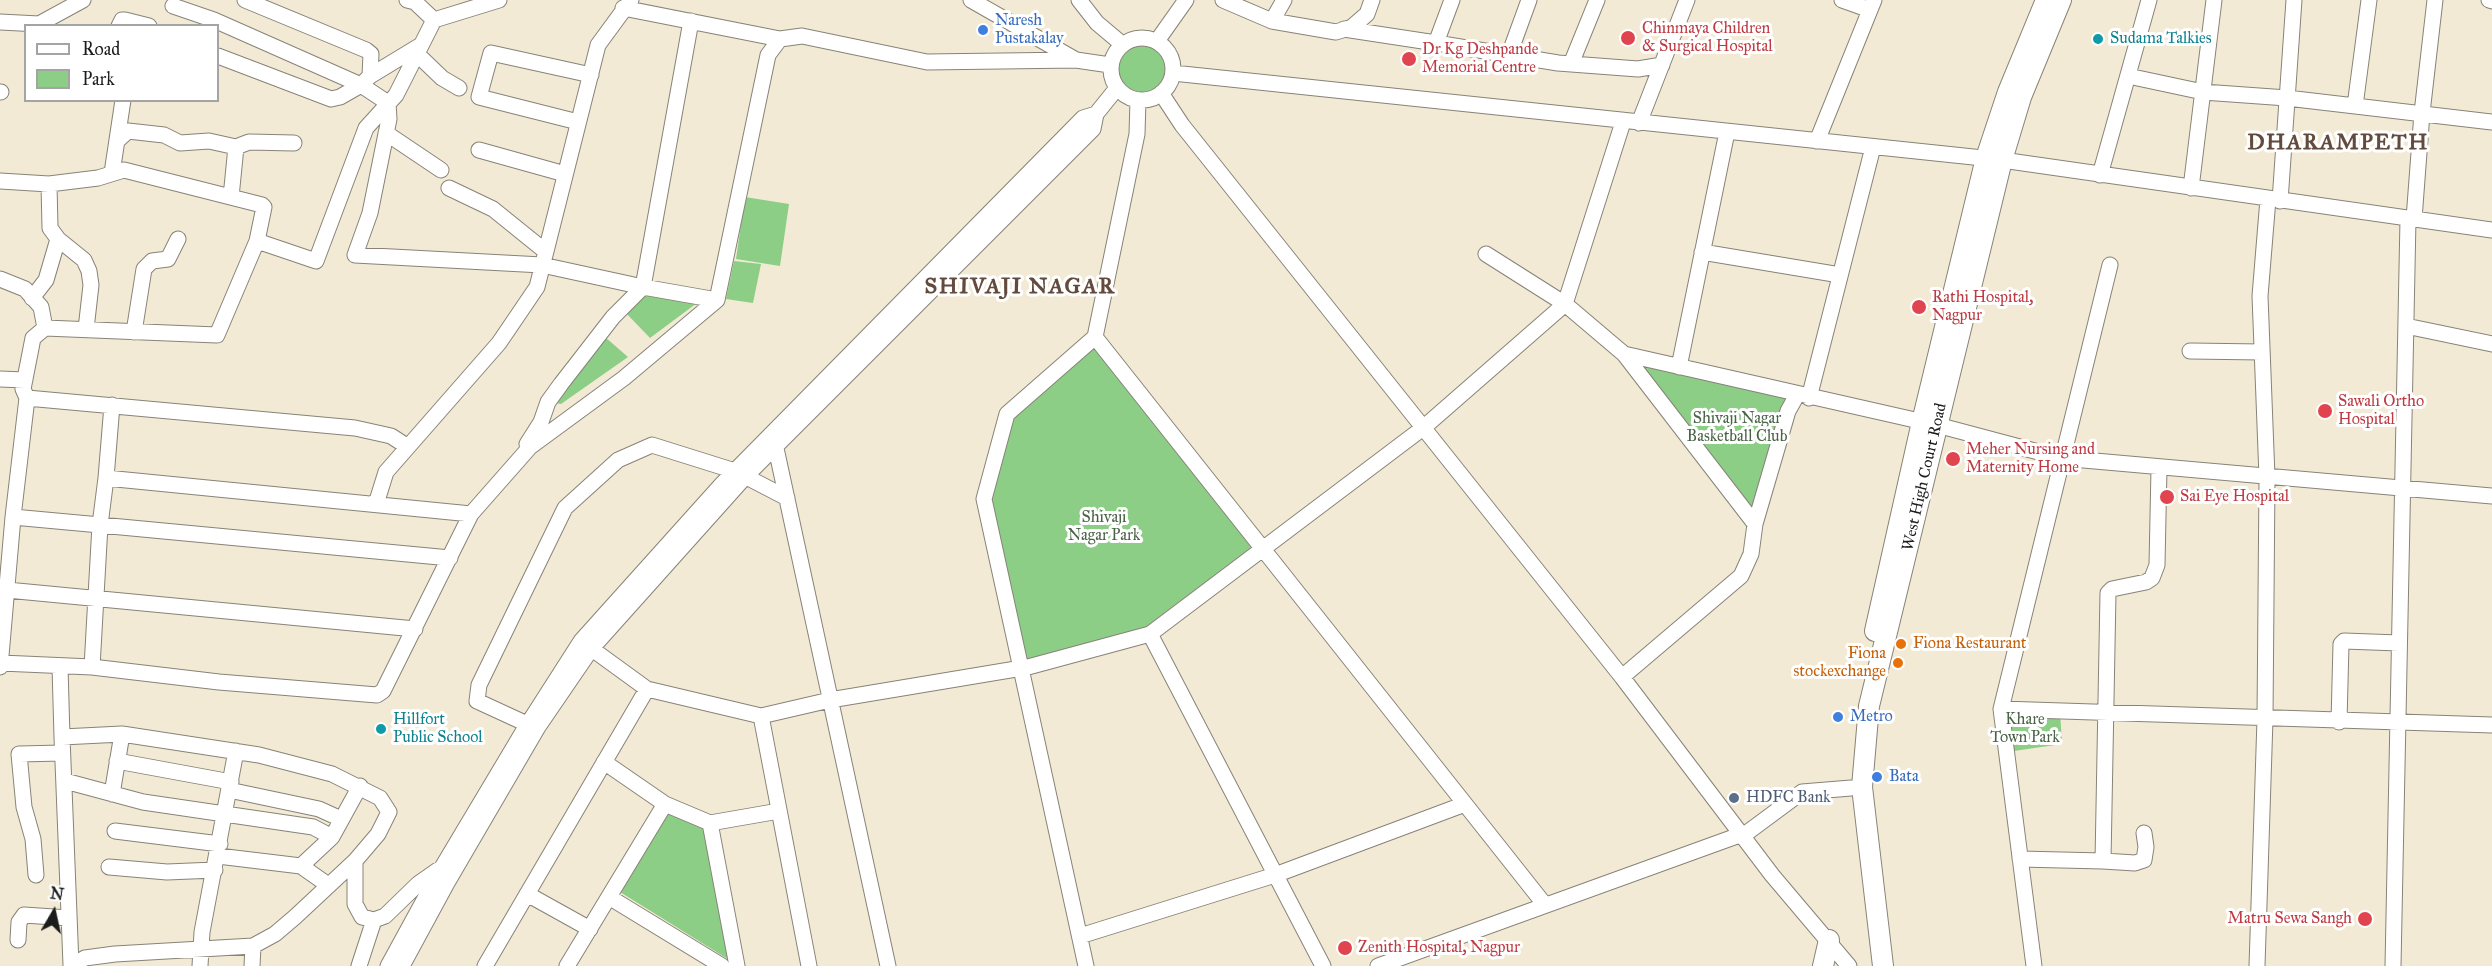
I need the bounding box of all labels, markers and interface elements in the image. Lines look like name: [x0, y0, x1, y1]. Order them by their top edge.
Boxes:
place label: Naresh Pustakalay: [995, 11, 1064, 49]
place label: Chinmaya Children & Surgical Hospital: [1642, 19, 1773, 57]
marker: Naresh Pustakalay: [976, 23, 990, 37]
legend: [24, 24, 219, 102]
marker: Chinmaya Children & Surgical Hospital: [1619, 29, 1637, 47]
place label: Sudama Talkies: [2110, 29, 2212, 49]
marker: Sudama Talkies: [2091, 32, 2105, 46]
text: Road: [82, 38, 120, 60]
place label: Dr Kg Deshpande Memorial Centre: [1422, 40, 1538, 78]
marker: Dr Kg Deshpande Memorial Centre: [1400, 50, 1418, 68]
text: Park: [82, 68, 115, 90]
district label: DHARAMPETH: [2247, 131, 2429, 157]
district label: SHIVAJI NAGAR: [925, 275, 1115, 301]
place label: Rathi Hospital, Nagpur: [1932, 288, 2033, 326]
marker: Rathi Hospital, Nagpur: [1910, 298, 1928, 316]
place label: Sawali Ortho Hospital: [2338, 392, 2424, 430]
street label: West High Court Road: [1899, 401, 1951, 553]
marker: Sawali Ortho Hospital: [2316, 402, 2334, 420]
park label: Shivaji Nagar Basketball Club: [1687, 409, 1787, 447]
place label: Meher Nursing and Maternity Home: [1966, 440, 2095, 478]
marker: Meher Nursing and Maternity Home: [1944, 450, 1962, 468]
place label: Sai Eye Hospital: [2180, 487, 2289, 507]
marker: Sai Eye Hospital: [2158, 488, 2176, 506]
park label: Shivaji Nagar Park: [1068, 508, 1140, 546]
place label: Fiona Restaurant: [1913, 634, 2026, 654]
marker: Fiona Restaurant: [1894, 637, 1908, 651]
place label: Fiona stockexchange: [1793, 644, 1886, 682]
marker: Fiona stockexchange: [1891, 656, 1905, 670]
place label: Metro: [1850, 707, 1893, 727]
place label: Hillfort Public School: [393, 710, 483, 748]
marker: Metro: [1831, 710, 1845, 724]
park label: Khare Town Park: [1990, 710, 2060, 748]
marker: Hillfort Public School: [374, 722, 388, 736]
place label: Bata: [1889, 767, 1919, 787]
marker: Bata: [1870, 770, 1884, 784]
place label: HDFC Bank: [1746, 788, 1831, 808]
marker: HDFC Bank: [1727, 791, 1741, 805]
north arrow: [24, 882, 84, 942]
text: N: [49, 883, 65, 904]
place label: Matru Sewa Sangh: [2228, 909, 2352, 929]
marker: Matru Sewa Sangh: [2356, 910, 2374, 928]
place label: Zenith Hospital, Nagpur: [1358, 938, 1520, 958]
marker: Zenith Hospital, Nagpur: [1336, 939, 1354, 957]

